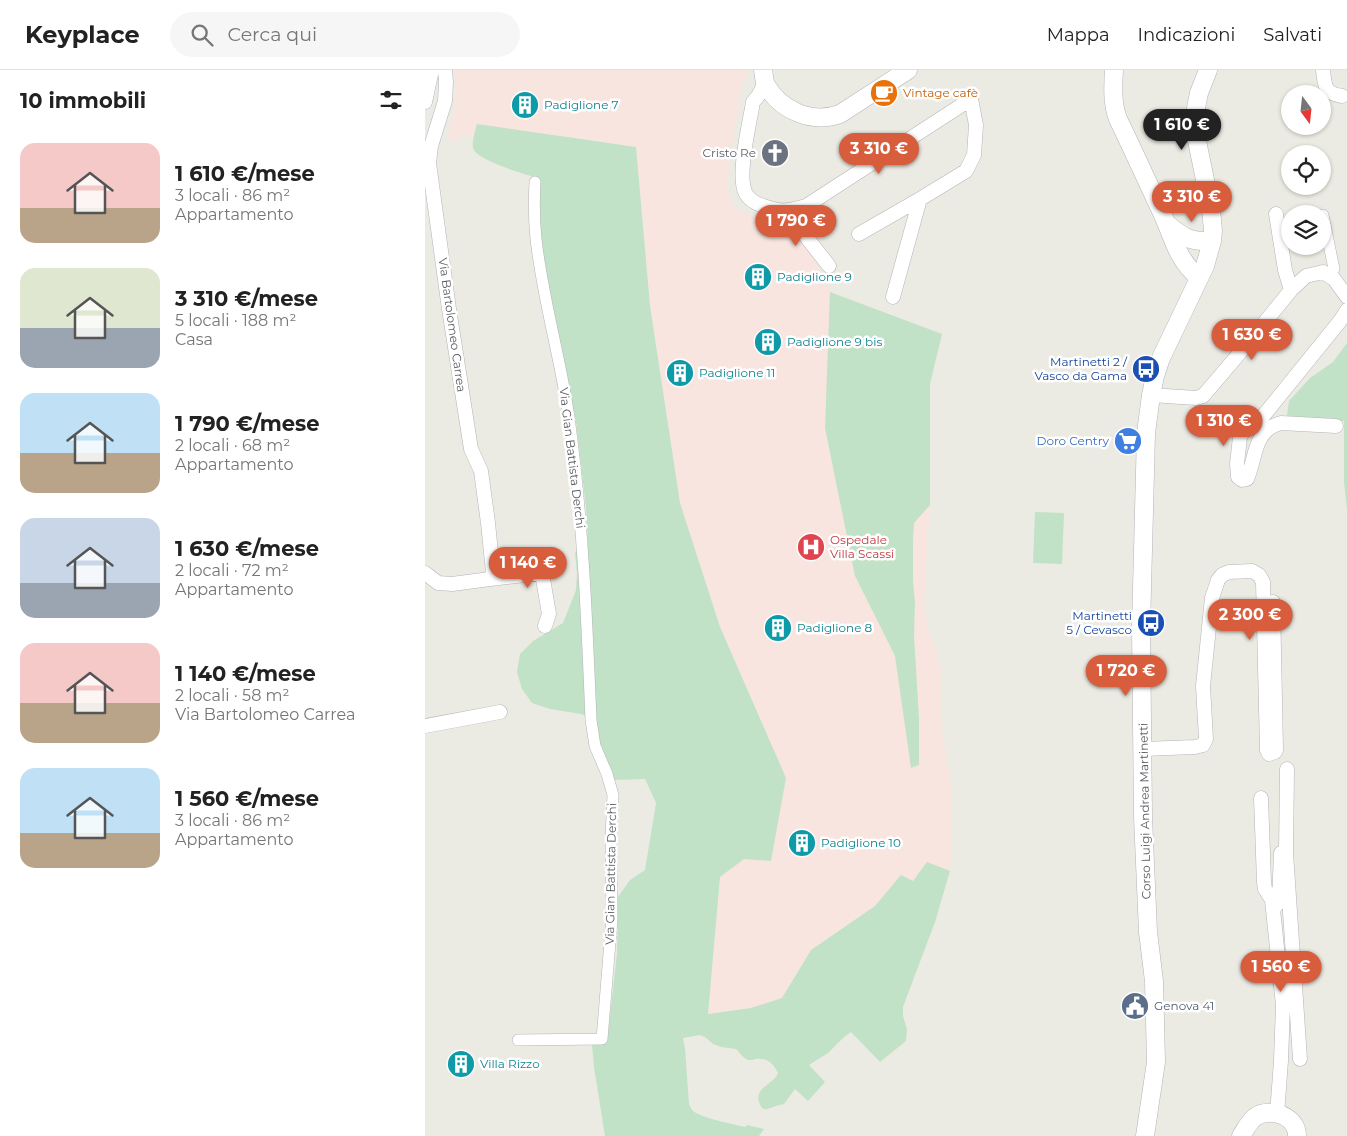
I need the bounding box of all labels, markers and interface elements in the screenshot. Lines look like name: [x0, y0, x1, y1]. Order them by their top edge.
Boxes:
search box: [170, 12, 520, 57]
text: Keyplace: [25, 20, 140, 49]
icon: search: [188, 21, 216, 49]
text: Cerca qui: [228, 23, 317, 46]
text: Mappa: [1047, 24, 1110, 46]
text: Indicazioni: [1138, 24, 1235, 46]
text: Salvati: [1263, 24, 1322, 46]
cafe icon: Vintage cafè: [869, 78, 899, 108]
place label: Vintage cafè: [903, 85, 978, 100]
north arrow: [1281, 85, 1331, 135]
map controls: [1281, 85, 1331, 255]
icon: filters: [377, 86, 405, 114]
text: 10 immobili: [20, 88, 146, 113]
building icon: Padiglione 7: [510, 90, 540, 120]
place label: Padiglione 7: [544, 97, 619, 112]
pin: 1 610 €: [1136, 108, 1228, 151]
text: 1 610 €: [1154, 115, 1210, 134]
pin: 3 310 €: [833, 132, 925, 175]
church icon: Cristo Re: [760, 138, 790, 168]
text: 3 310 €: [850, 139, 908, 158]
place label: Cristo Re: [702, 145, 756, 160]
button: locate: [1281, 145, 1331, 195]
text: 1 610 €/mese: [175, 161, 315, 186]
icon: home: [60, 163, 120, 223]
pin: 3 310 €: [1146, 180, 1238, 223]
text: 3 locali · 86 m²: [175, 186, 290, 205]
text: 3 310 €: [1163, 187, 1221, 206]
pin: 1 790 €: [750, 204, 842, 247]
text: Appartamento: [175, 205, 294, 224]
button: layers: [1281, 205, 1331, 255]
text: 1 790 €: [766, 211, 826, 230]
street label: Via Bartolomeo Carrea: [436, 257, 469, 393]
building icon: Padiglione 9: [743, 262, 773, 292]
place label: Padiglione 9: [777, 269, 852, 284]
text: 3 310 €/mese: [175, 286, 318, 311]
icon: home: [60, 288, 120, 348]
text: 5 locali · 188 m²: [175, 311, 296, 330]
pin: 1 630 €: [1206, 318, 1298, 361]
text: 1 630 €: [1223, 325, 1281, 344]
building icon: Padiglione 9 bis: [753, 327, 783, 357]
text: Casa: [175, 330, 213, 349]
place label: Padiglione 9 bis: [787, 334, 882, 349]
place label: Martinetti 2 / Vasco da Gama: [1035, 354, 1128, 383]
bus stop icon: Martinetti 2 / Vasco da Gama: [1131, 354, 1161, 384]
building icon: Padiglione 11: [665, 358, 695, 388]
place label: Padiglione 11: [699, 365, 775, 380]
street label: Via Gian Battista Derchi: [556, 387, 589, 529]
pin: 1 310 €: [1178, 404, 1270, 447]
text: 1 790 €/mese: [175, 411, 319, 436]
text: 1 310 €: [1197, 411, 1251, 430]
icon: home: [60, 413, 120, 473]
supermarket icon: Doro Centry: [1113, 426, 1143, 456]
place label: Doro Centry: [1037, 433, 1109, 448]
text: 2 locali · 68 m²: [175, 436, 290, 455]
text: Appartamento: [175, 455, 294, 474]
hospital icon: Ospedale Villa Scassi: [796, 532, 826, 562]
place label: Ospedale Villa Scassi: [830, 532, 894, 561]
text: 1 630 €/mese: [175, 536, 319, 561]
icon: home: [60, 538, 120, 598]
pin: 1 140 €: [482, 546, 574, 589]
text: 1 140 €: [500, 553, 556, 572]
text: 2 locali · 72 m²: [175, 561, 289, 580]
text: Appartamento: [175, 580, 294, 599]
pin: 2 300 €: [1204, 598, 1296, 641]
text: 2 300 €: [1219, 605, 1281, 624]
place label: Martinetti 5 / Cevasco: [1066, 608, 1132, 637]
bus stop icon: Martinetti 5 / Cevasco: [1136, 608, 1166, 638]
building icon: Padiglione 8: [763, 613, 793, 643]
place label: Padiglione 8: [797, 620, 873, 635]
pin: 1 720 €: [1080, 654, 1172, 697]
text: 1 140 €/mese: [175, 661, 316, 686]
text: 1 720 €: [1097, 661, 1155, 680]
icon: home: [60, 663, 120, 723]
text: 2 locali · 58 m²: [175, 686, 289, 705]
text: Via Bartolomeo Carrea: [175, 705, 355, 724]
street label: Corso Luigi Andrea Martinetti: [1135, 723, 1154, 899]
text: 1 560 €/mese: [175, 786, 319, 811]
icon: home: [60, 788, 120, 848]
street label: Via Gian Battista Derchi: [602, 803, 619, 945]
text: 3 locali · 86 m²: [175, 811, 290, 830]
building icon: Padiglione 10: [787, 828, 817, 858]
text: Appartamento: [175, 830, 294, 849]
place label: Padiglione 10: [821, 835, 901, 850]
pin: 1 560 €: [1235, 950, 1327, 993]
text: 1 560 €: [1252, 957, 1310, 976]
public building icon: Genova 41: [1120, 991, 1150, 1021]
place label: Genova 41: [1154, 998, 1214, 1013]
building icon: Villa Rizzo: [446, 1049, 476, 1079]
place label: Villa Rizzo: [480, 1056, 540, 1071]

